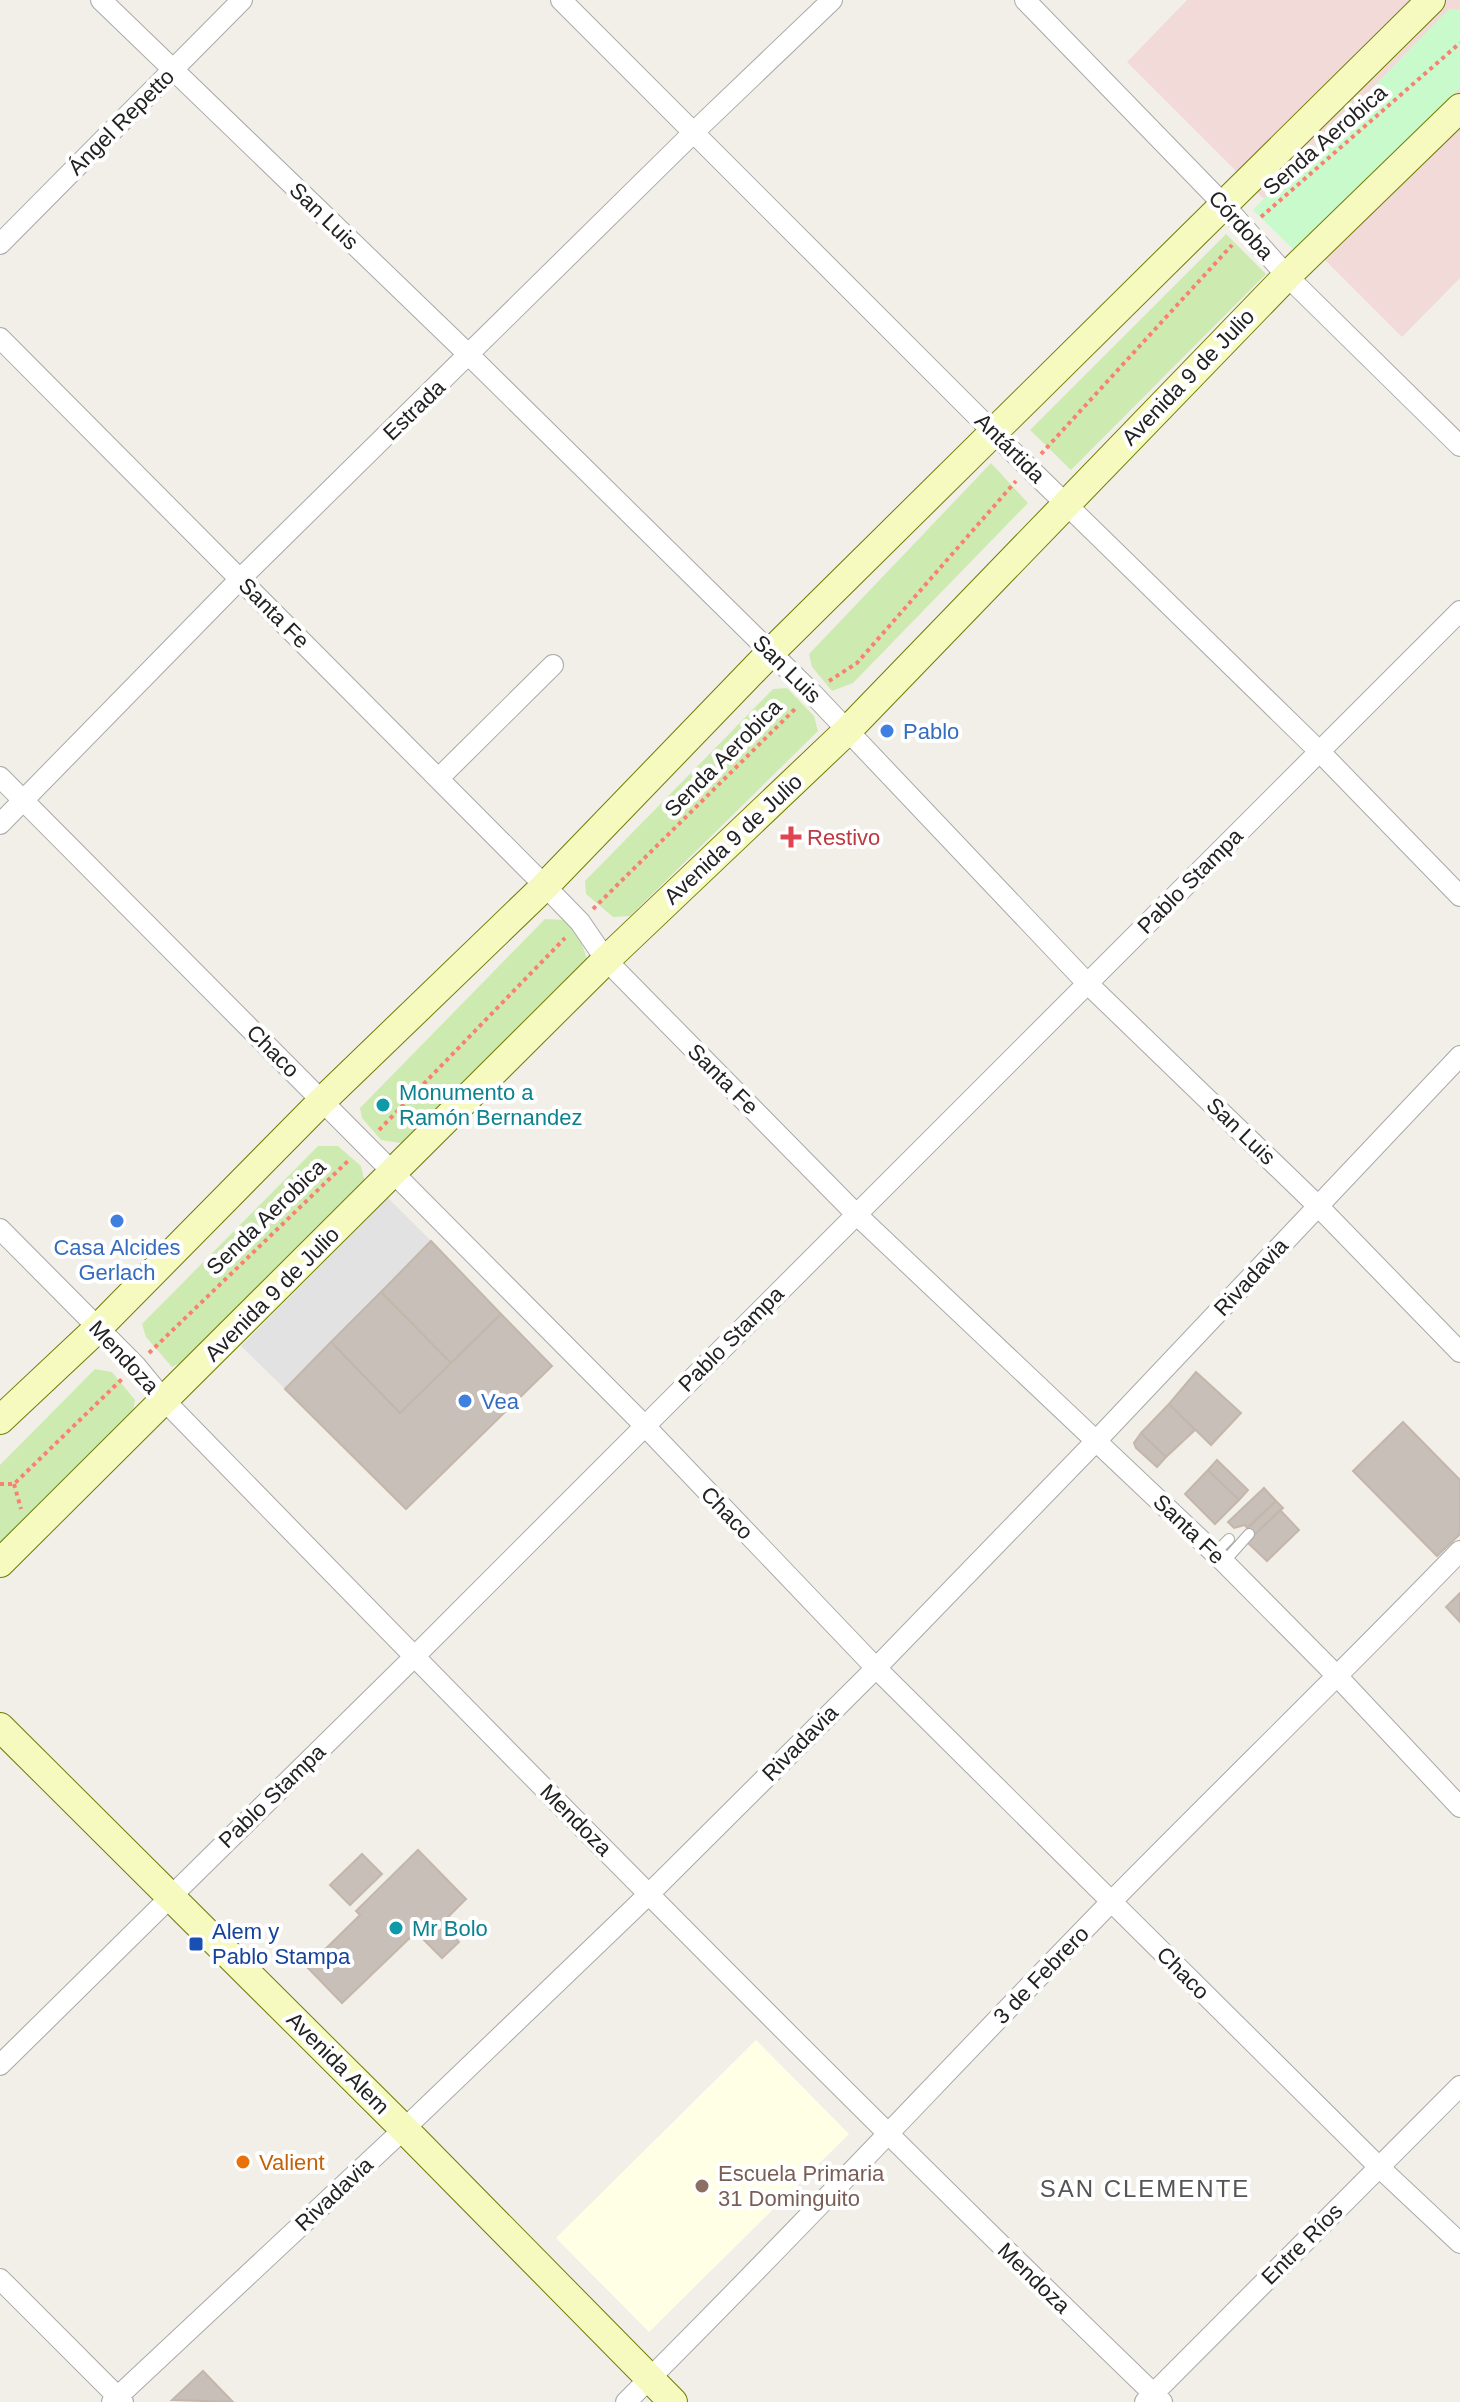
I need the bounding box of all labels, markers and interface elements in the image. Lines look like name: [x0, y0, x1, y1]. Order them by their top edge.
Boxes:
street label: Ángel Repetto: [63, 64, 179, 180]
street label: Senda Aerobica: [1258, 79, 1392, 200]
street label: San Luis: [285, 177, 363, 255]
street label: Córdoba: [1203, 185, 1279, 265]
street label: Avenida 9 de Julio: [1117, 304, 1259, 450]
street label: Estrada: [378, 374, 450, 445]
street label: Antártida: [970, 408, 1051, 489]
street label: Santa Fe: [234, 573, 314, 653]
street label: San Luis: [748, 630, 826, 708]
street label: Senda Aerobica: [659, 694, 787, 822]
place label: Pablo: [903, 719, 959, 744]
marker: Pablo: [878, 722, 896, 740]
street label: Avenida 9 de Julio: [659, 769, 807, 909]
street label: Pablo Stampa: [1132, 823, 1248, 939]
place label: Restivo: [807, 825, 880, 850]
marker: Restivo: [782, 828, 800, 846]
street label: Chaco: [242, 1020, 304, 1082]
street label: Santa Fe: [683, 1039, 763, 1119]
place label: Monumento a Ramón Bernandez: [399, 1080, 582, 1130]
street label: San Luis: [1202, 1092, 1280, 1170]
marker: Monumento a Ramón Bernandez: [374, 1096, 392, 1114]
street label: Senda Aerobica: [201, 1154, 331, 1280]
marker: Casa Alcides Gerlach: [108, 1212, 126, 1230]
street label: Avenida 9 de Julio: [200, 1222, 344, 1366]
street label: Rivadavia: [1209, 1233, 1294, 1321]
place label: Casa Alcides Gerlach: [53, 1235, 181, 1285]
street label: Pablo Stampa: [673, 1281, 789, 1397]
street label: Mendoza: [84, 1315, 165, 1399]
place label: Vea: [481, 1389, 520, 1414]
marker: Vea: [456, 1392, 474, 1410]
street label: Chaco: [696, 1481, 758, 1545]
street label: Santa Fe: [1148, 1489, 1230, 1569]
street label: Rivadavia: [757, 1699, 844, 1786]
street label: Pablo Stampa: [214, 1738, 331, 1853]
street label: Mendoza: [535, 1779, 617, 1861]
place label: Mr Bolo: [412, 1916, 488, 1941]
place label: Alem y Pablo Stampa: [212, 1919, 351, 1969]
marker: Mr Bolo: [387, 1919, 405, 1937]
street label: 3 de Febrero: [988, 1921, 1094, 2029]
marker: Alem y Pablo Stampa: [187, 1935, 205, 1953]
street label: Chaco: [1152, 1942, 1214, 2004]
street label: Avenida Alem: [282, 2007, 394, 2119]
place label: Valient: [259, 2150, 325, 2175]
street label: Rivadavia: [290, 2151, 378, 2236]
marker: Valient: [234, 2153, 252, 2171]
place label: Escuela Primaria 31 Dominguito: [718, 2161, 885, 2211]
district label: SAN CLEMENTE: [1040, 2175, 1250, 2202]
marker: Escuela Primaria 31 Dominguito: [693, 2177, 711, 2195]
street label: Entre Ríos: [1256, 2198, 1348, 2290]
street label: Mendoza: [993, 2238, 1076, 2319]

